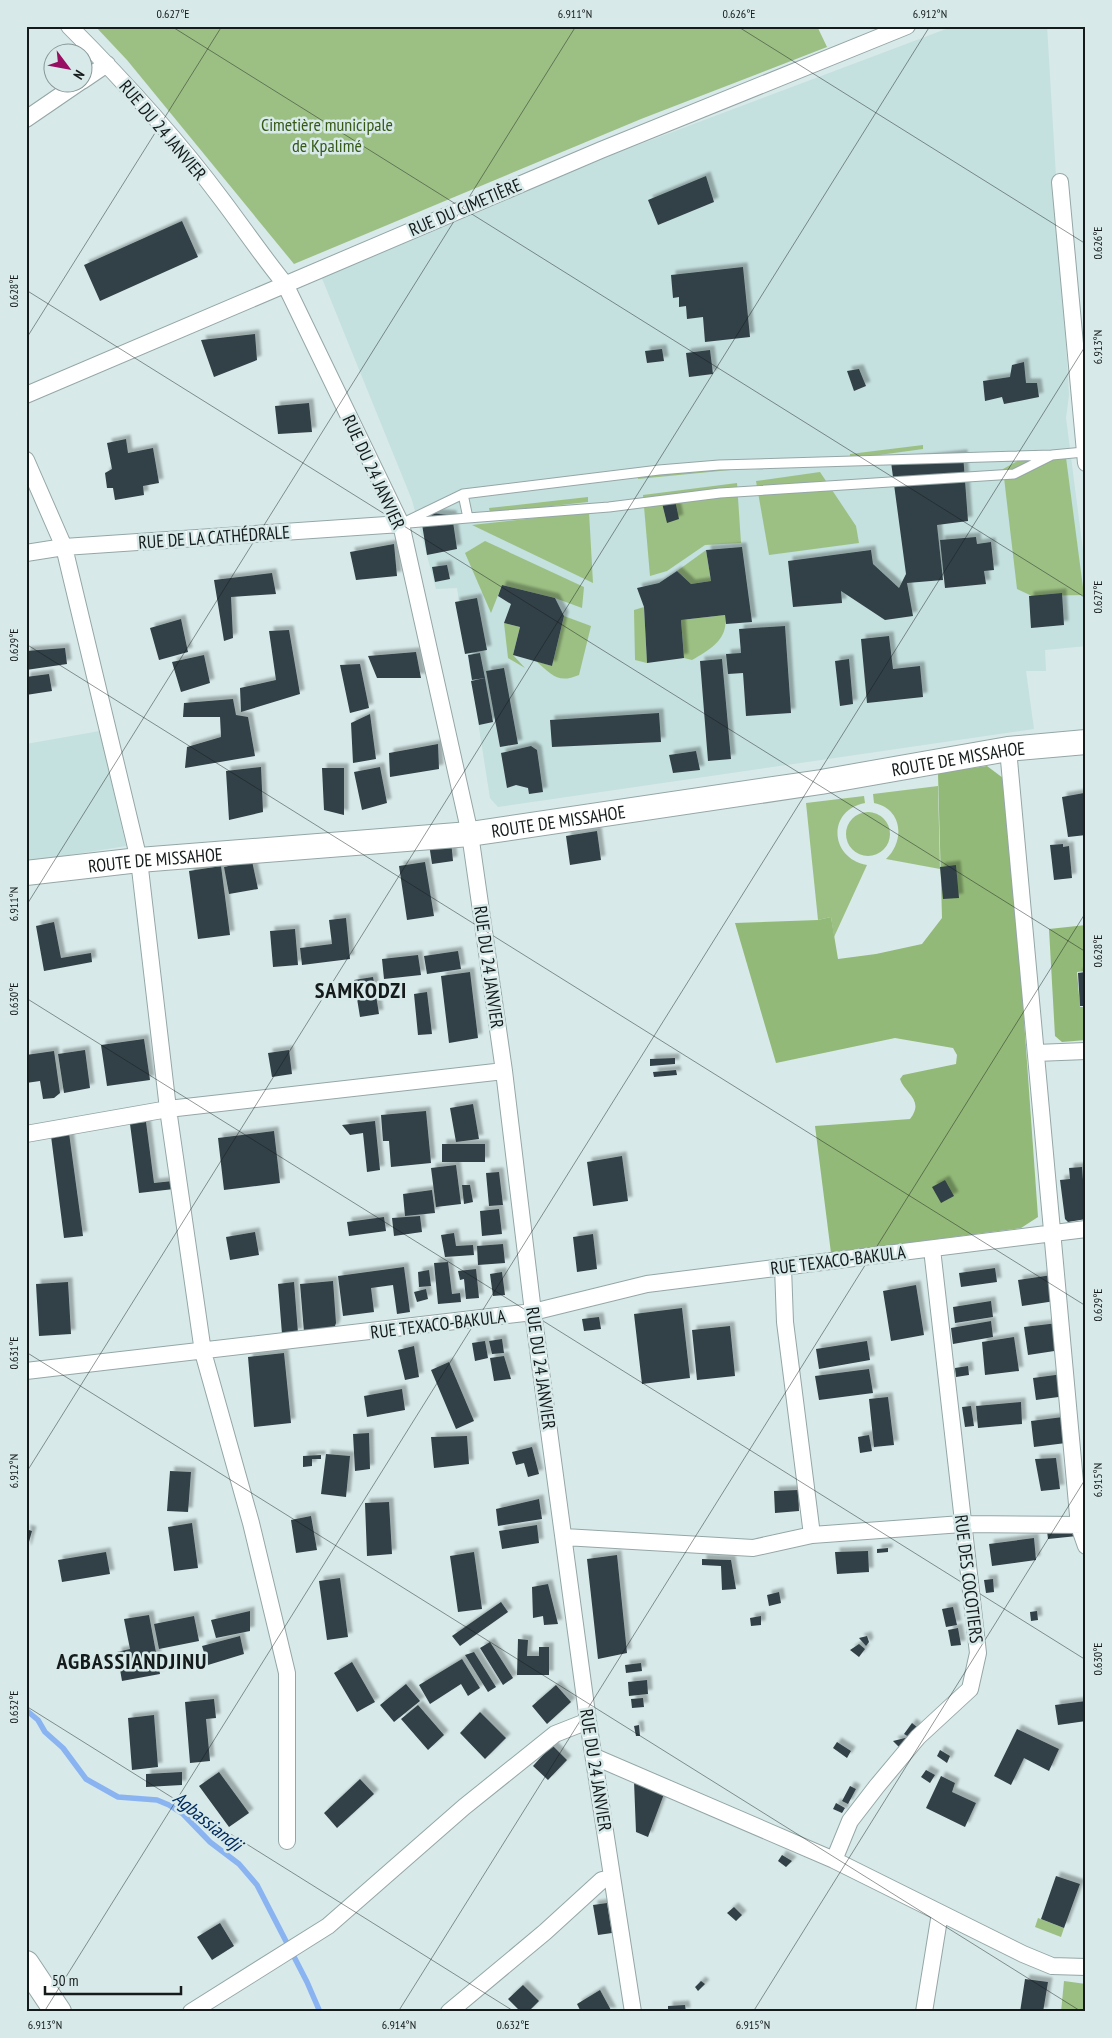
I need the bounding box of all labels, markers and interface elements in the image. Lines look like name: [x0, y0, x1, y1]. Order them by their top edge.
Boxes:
text: 0.627°E: [157, 6, 190, 21]
text: 6.911°N: [558, 6, 592, 21]
text: 0.626°E: [723, 6, 756, 21]
text: 6.912°N: [913, 6, 947, 21]
north arrow: [42, 42, 92, 92]
text: N: [69, 67, 89, 83]
street label: RUE DU 24 JANVIER: [114, 75, 212, 185]
park label: Cimetière municipale de Kpalimé: [261, 113, 393, 157]
street label: RUE DU CIMETIÈRE: [405, 173, 525, 241]
text: 0.626°E: [1090, 227, 1105, 260]
text: 0.628°E: [6, 275, 21, 308]
text: 6.913°N: [1090, 330, 1105, 364]
street label: RUE DU 24 JANVIER: [337, 411, 411, 533]
street label: RUE DE LA CATHÉDRALE: [137, 520, 291, 554]
text: 0.627°E: [1090, 581, 1105, 614]
text: 0.629°E: [6, 629, 21, 662]
street label: ROUTE DE MISSAHOE: [890, 736, 1026, 781]
street label: ROUTE DE MISSAHOE: [490, 800, 627, 842]
street label: ROUTE DE MISSAHOE: [87, 842, 223, 877]
text: 6.911°N: [6, 887, 21, 921]
street label: RUE DU 24 JANVIER: [469, 904, 509, 1030]
text: 0.628°E: [1090, 935, 1105, 968]
district label: SAMKODZI: [315, 976, 407, 1004]
text: 0.630°E: [6, 983, 21, 1016]
street label: RUE TEXACO-BAKULA: [769, 1240, 907, 1280]
text: 0.629°E: [1090, 1289, 1105, 1322]
street label: RUE TEXACO-BAKULA: [369, 1304, 507, 1344]
street label: RUE DU 24 JANVIER: [521, 1305, 561, 1431]
text: 0.631°E: [6, 1337, 21, 1370]
text: 6.912°N: [6, 1454, 21, 1488]
text: 6.915°N: [1090, 1463, 1105, 1497]
street label: RUE DES COCOTIERS: [950, 1513, 988, 1645]
text: 0.630°E: [1090, 1643, 1105, 1676]
district label: AGBASSIANDJINU: [56, 1647, 207, 1675]
text: 0.632°E: [6, 1691, 21, 1724]
street label: RUE DU 24 JANVIER: [575, 1707, 617, 1833]
water label: Agbassiandji: [169, 1786, 250, 1858]
scale bar: [45, 1963, 181, 1995]
text: 50 m: [52, 1971, 78, 1990]
text: 6.913°N: [28, 2017, 62, 2032]
text: 6.914°N: [382, 2017, 416, 2032]
text: 0.632°E: [497, 2017, 530, 2032]
text: 6.915°N: [736, 2017, 770, 2032]

